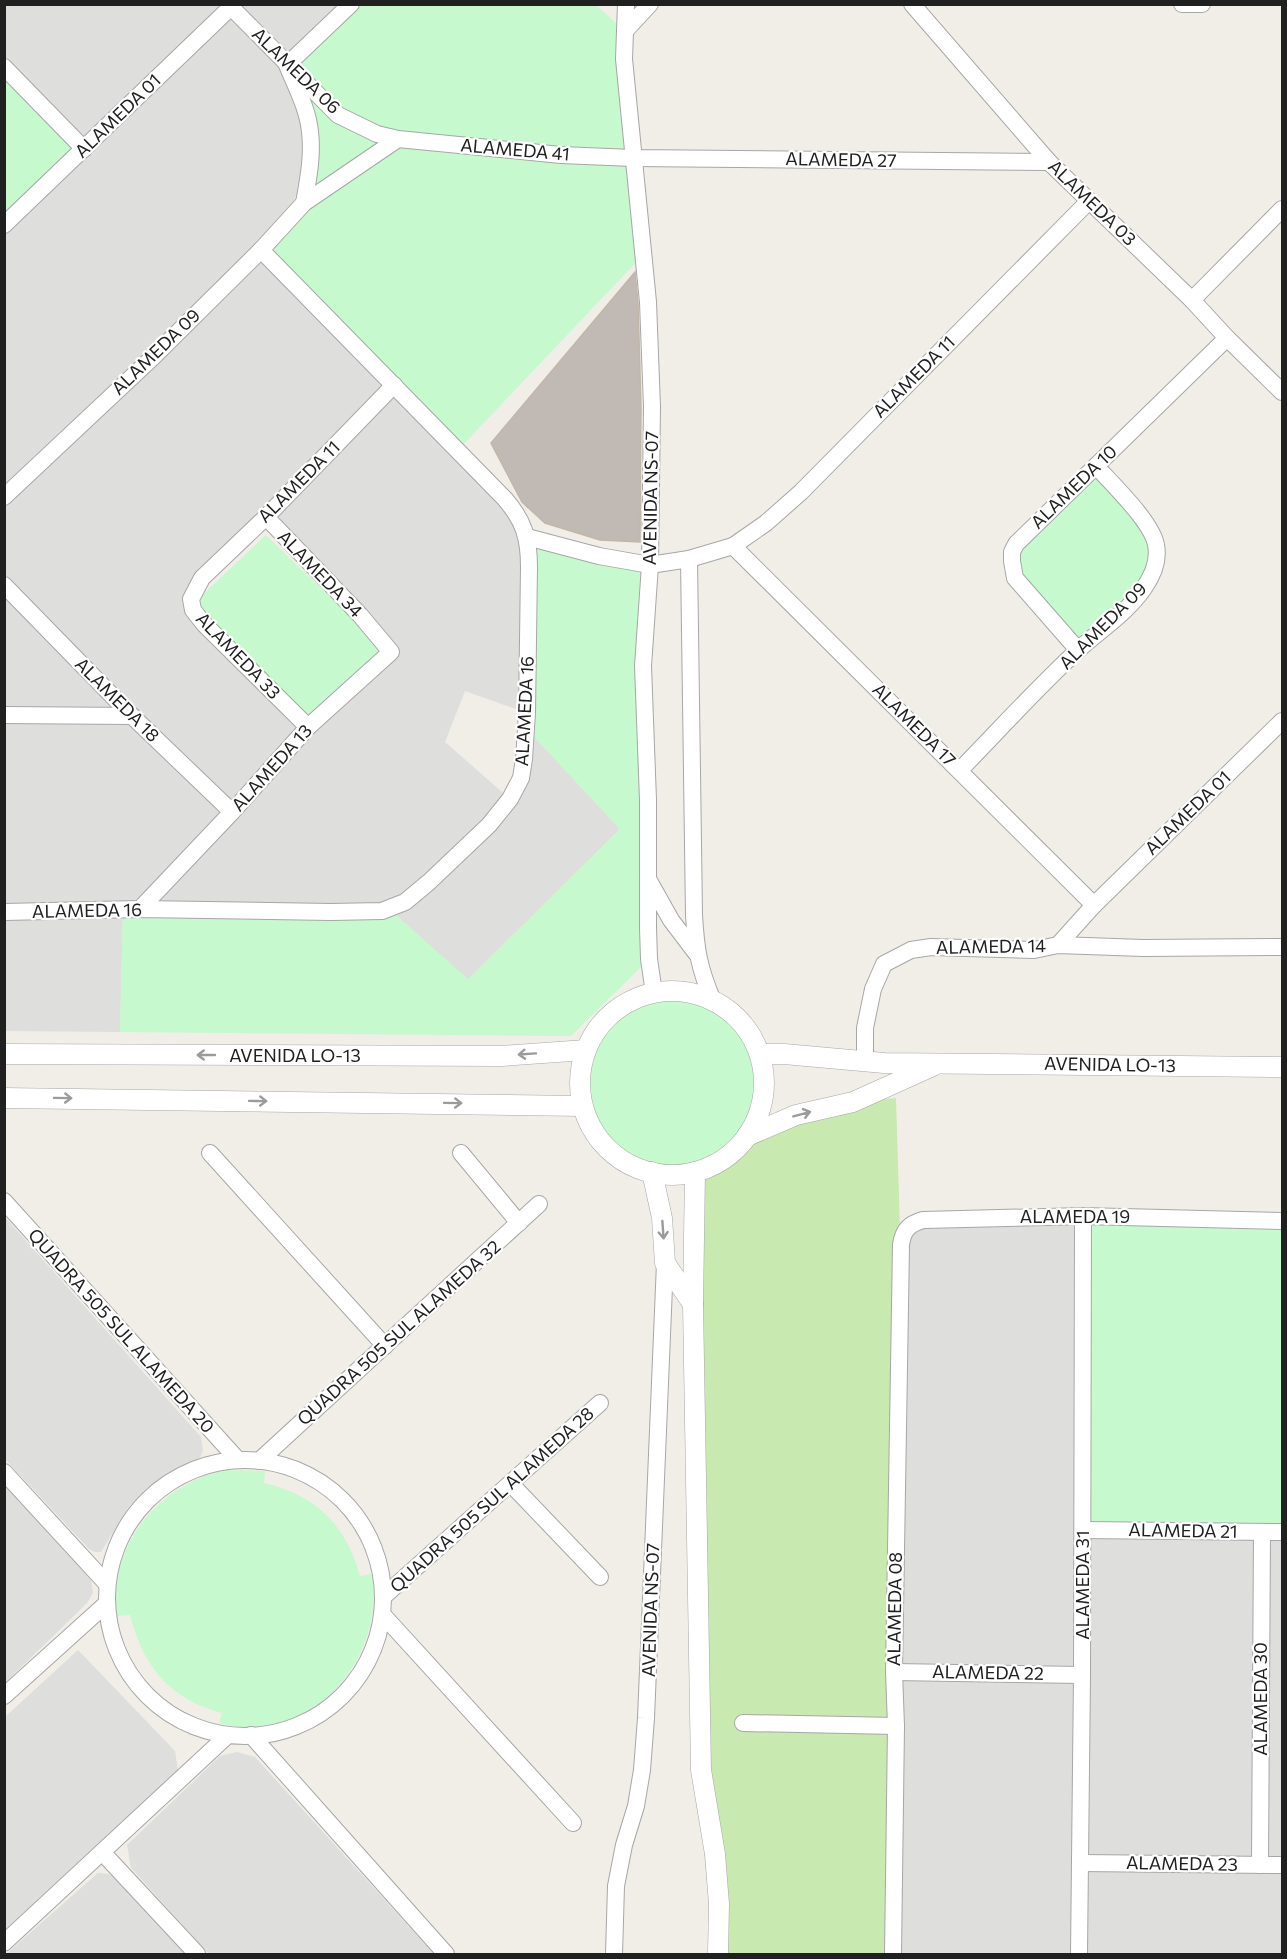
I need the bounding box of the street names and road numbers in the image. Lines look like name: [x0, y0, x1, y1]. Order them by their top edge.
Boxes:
street label: ALAMEDA 06: [248, 23, 345, 118]
street label: ALAMEDA 01: [70, 69, 165, 162]
street label: ALAMEDA 41: [460, 133, 571, 165]
street label: ALAMEDA 27: [785, 147, 897, 171]
street label: ALAMEDA 03: [1044, 155, 1141, 250]
street label: ALAMEDA 09: [107, 304, 204, 399]
street label: ALAMEDA 11: [868, 331, 959, 422]
street label: AVENIDA NS-07: [638, 431, 662, 565]
street label: ALAMEDA 11: [253, 436, 344, 527]
street label: ALAMEDA 10: [1026, 440, 1121, 533]
street label: ALAMEDA 34: [274, 525, 368, 622]
street label: ALAMEDA 09: [1054, 577, 1150, 673]
street label: ALAMEDA 33: [192, 607, 286, 703]
street label: ALAMEDA 18: [71, 653, 165, 746]
street label: ALAMEDA 16: [510, 655, 538, 767]
street label: ALAMEDA 17: [868, 678, 961, 771]
street label: ALAMEDA 13: [226, 719, 316, 815]
street label: ALAMEDA 01: [1140, 766, 1235, 859]
street label: ALAMEDA 16: [32, 898, 142, 922]
street label: ALAMEDA 14: [936, 934, 1046, 958]
street label: AVENIDA LO-13: [229, 1044, 361, 1066]
street label: AVENIDA LO-13: [1044, 1052, 1176, 1076]
street label: ALAMEDA 19: [1020, 1205, 1130, 1227]
street label: QUADRA 505 SUL ALAMEDA 20: [24, 1224, 219, 1437]
street label: QUADRA 505 SUL ALAMEDA 32: [292, 1235, 505, 1429]
street label: QUADRA 505 SUL ALAMEDA 28: [385, 1402, 598, 1597]
street label: ALAMEDA 21: [1128, 1518, 1238, 1542]
street label: ALAMEDA 31: [1071, 1530, 1093, 1640]
street label: AVENIDA NS-07: [637, 1542, 663, 1677]
street label: ALAMEDA 08: [882, 1552, 906, 1666]
street label: ALAMEDA 30: [1249, 1642, 1271, 1756]
street label: ALAMEDA 22: [932, 1660, 1044, 1684]
street label: ALAMEDA 23: [1126, 1851, 1238, 1875]

